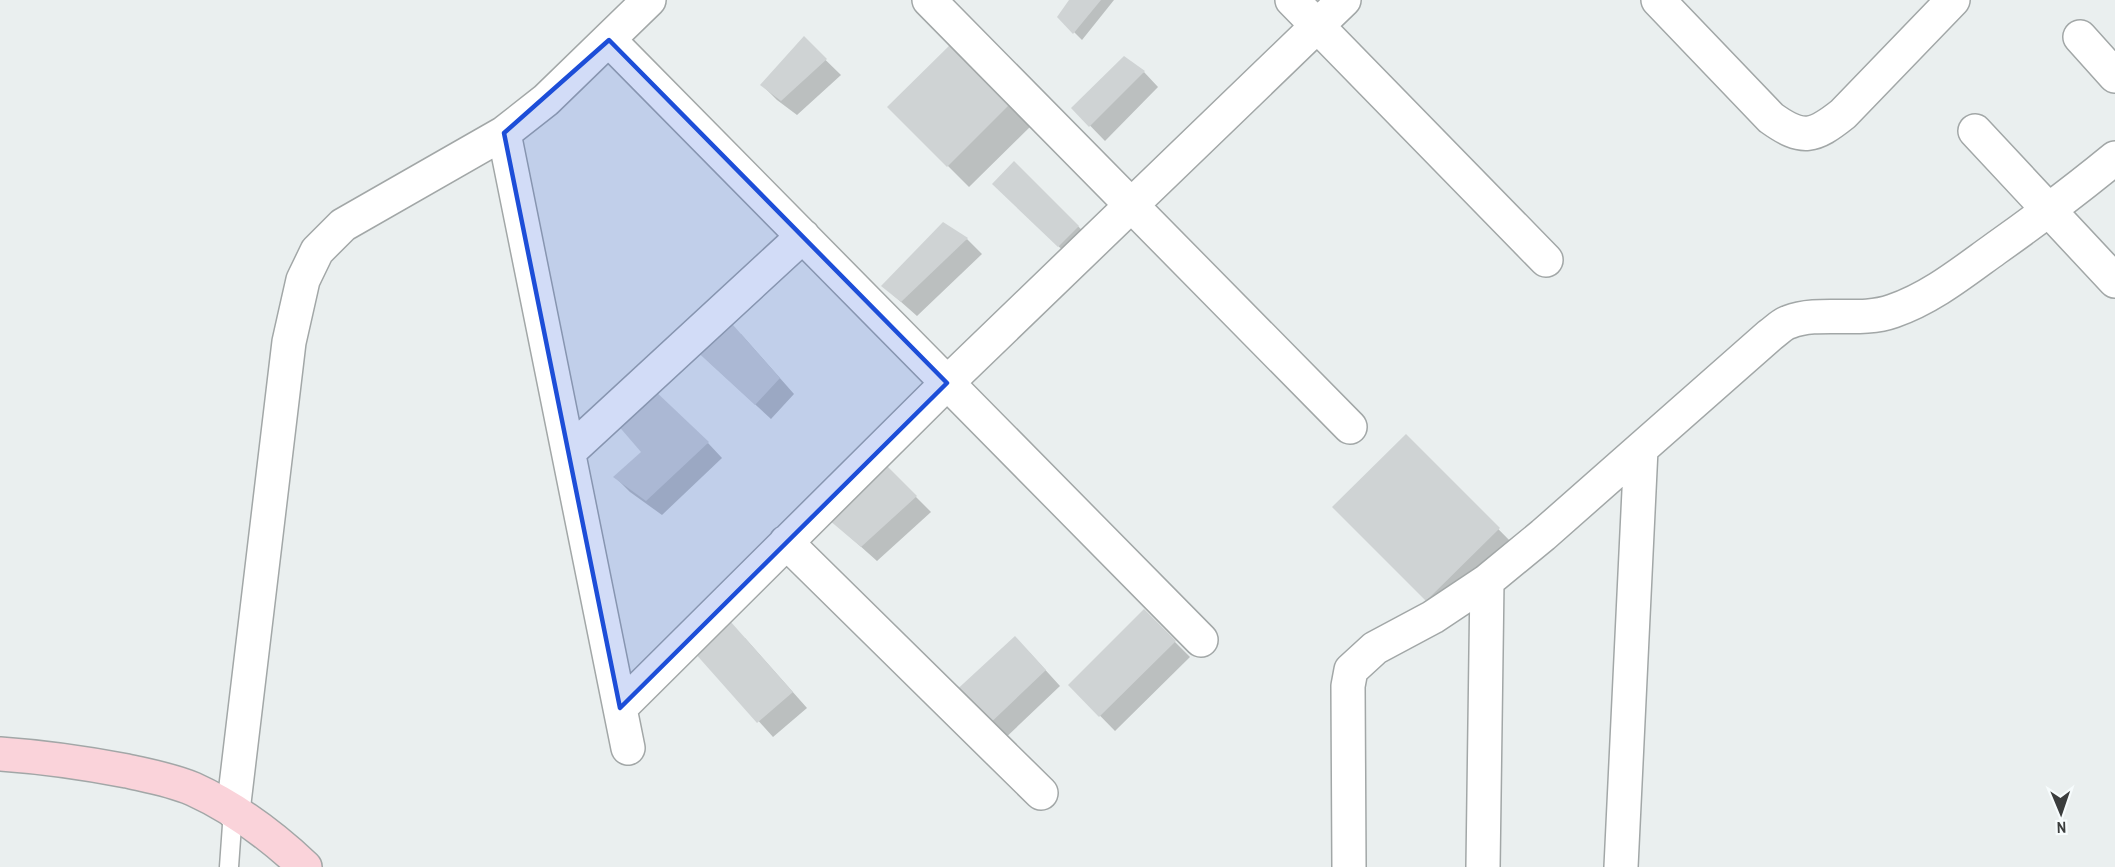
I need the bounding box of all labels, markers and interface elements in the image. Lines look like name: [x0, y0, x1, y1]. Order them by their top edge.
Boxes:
north arrow: [2031, 783, 2091, 843]
text: N: [2056, 817, 2067, 839]

